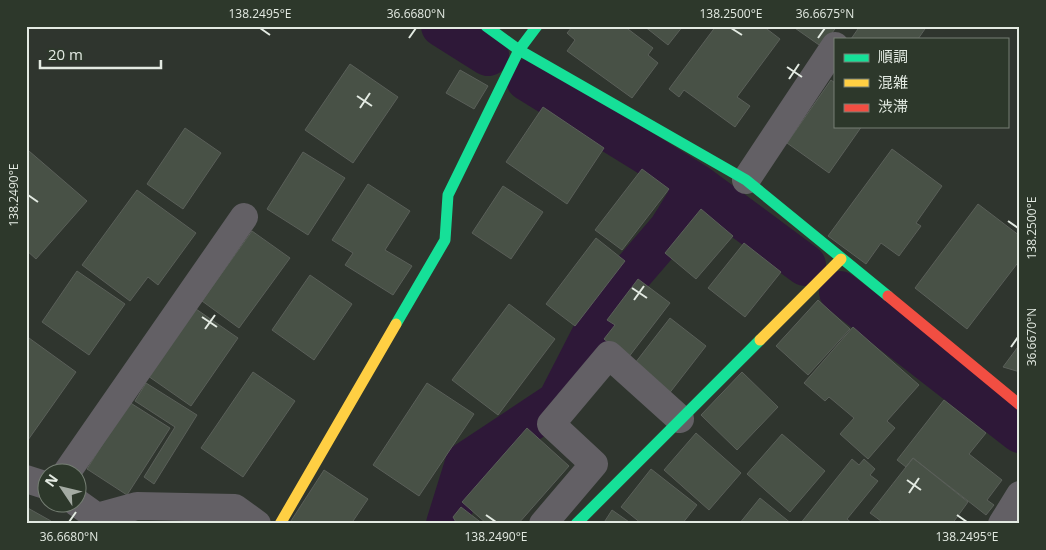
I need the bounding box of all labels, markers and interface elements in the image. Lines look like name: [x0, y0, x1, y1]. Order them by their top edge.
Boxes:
text: 138.2495°E: [229, 5, 292, 22]
text: 36.6680°N: [387, 5, 445, 22]
text: 138.2500°E: [700, 5, 763, 22]
text: 36.6675°N: [796, 5, 854, 22]
scale bar: [40, 38, 161, 70]
legend: [834, 38, 1008, 128]
text: 20 m: [48, 44, 83, 64]
text: 順調: [878, 46, 908, 66]
text: 混雑: [878, 72, 908, 92]
text: 渋滞: [878, 96, 908, 116]
text: 138.2490°E: [5, 164, 22, 227]
text: 138.2500°E: [1023, 197, 1040, 260]
text: 36.6670°N: [1023, 308, 1040, 366]
north arrow: [38, 462, 88, 512]
text: N: [40, 470, 62, 490]
text: 36.6680°N: [40, 528, 98, 545]
text: 138.2490°E: [465, 528, 528, 545]
text: 138.2495°E: [936, 528, 999, 545]

